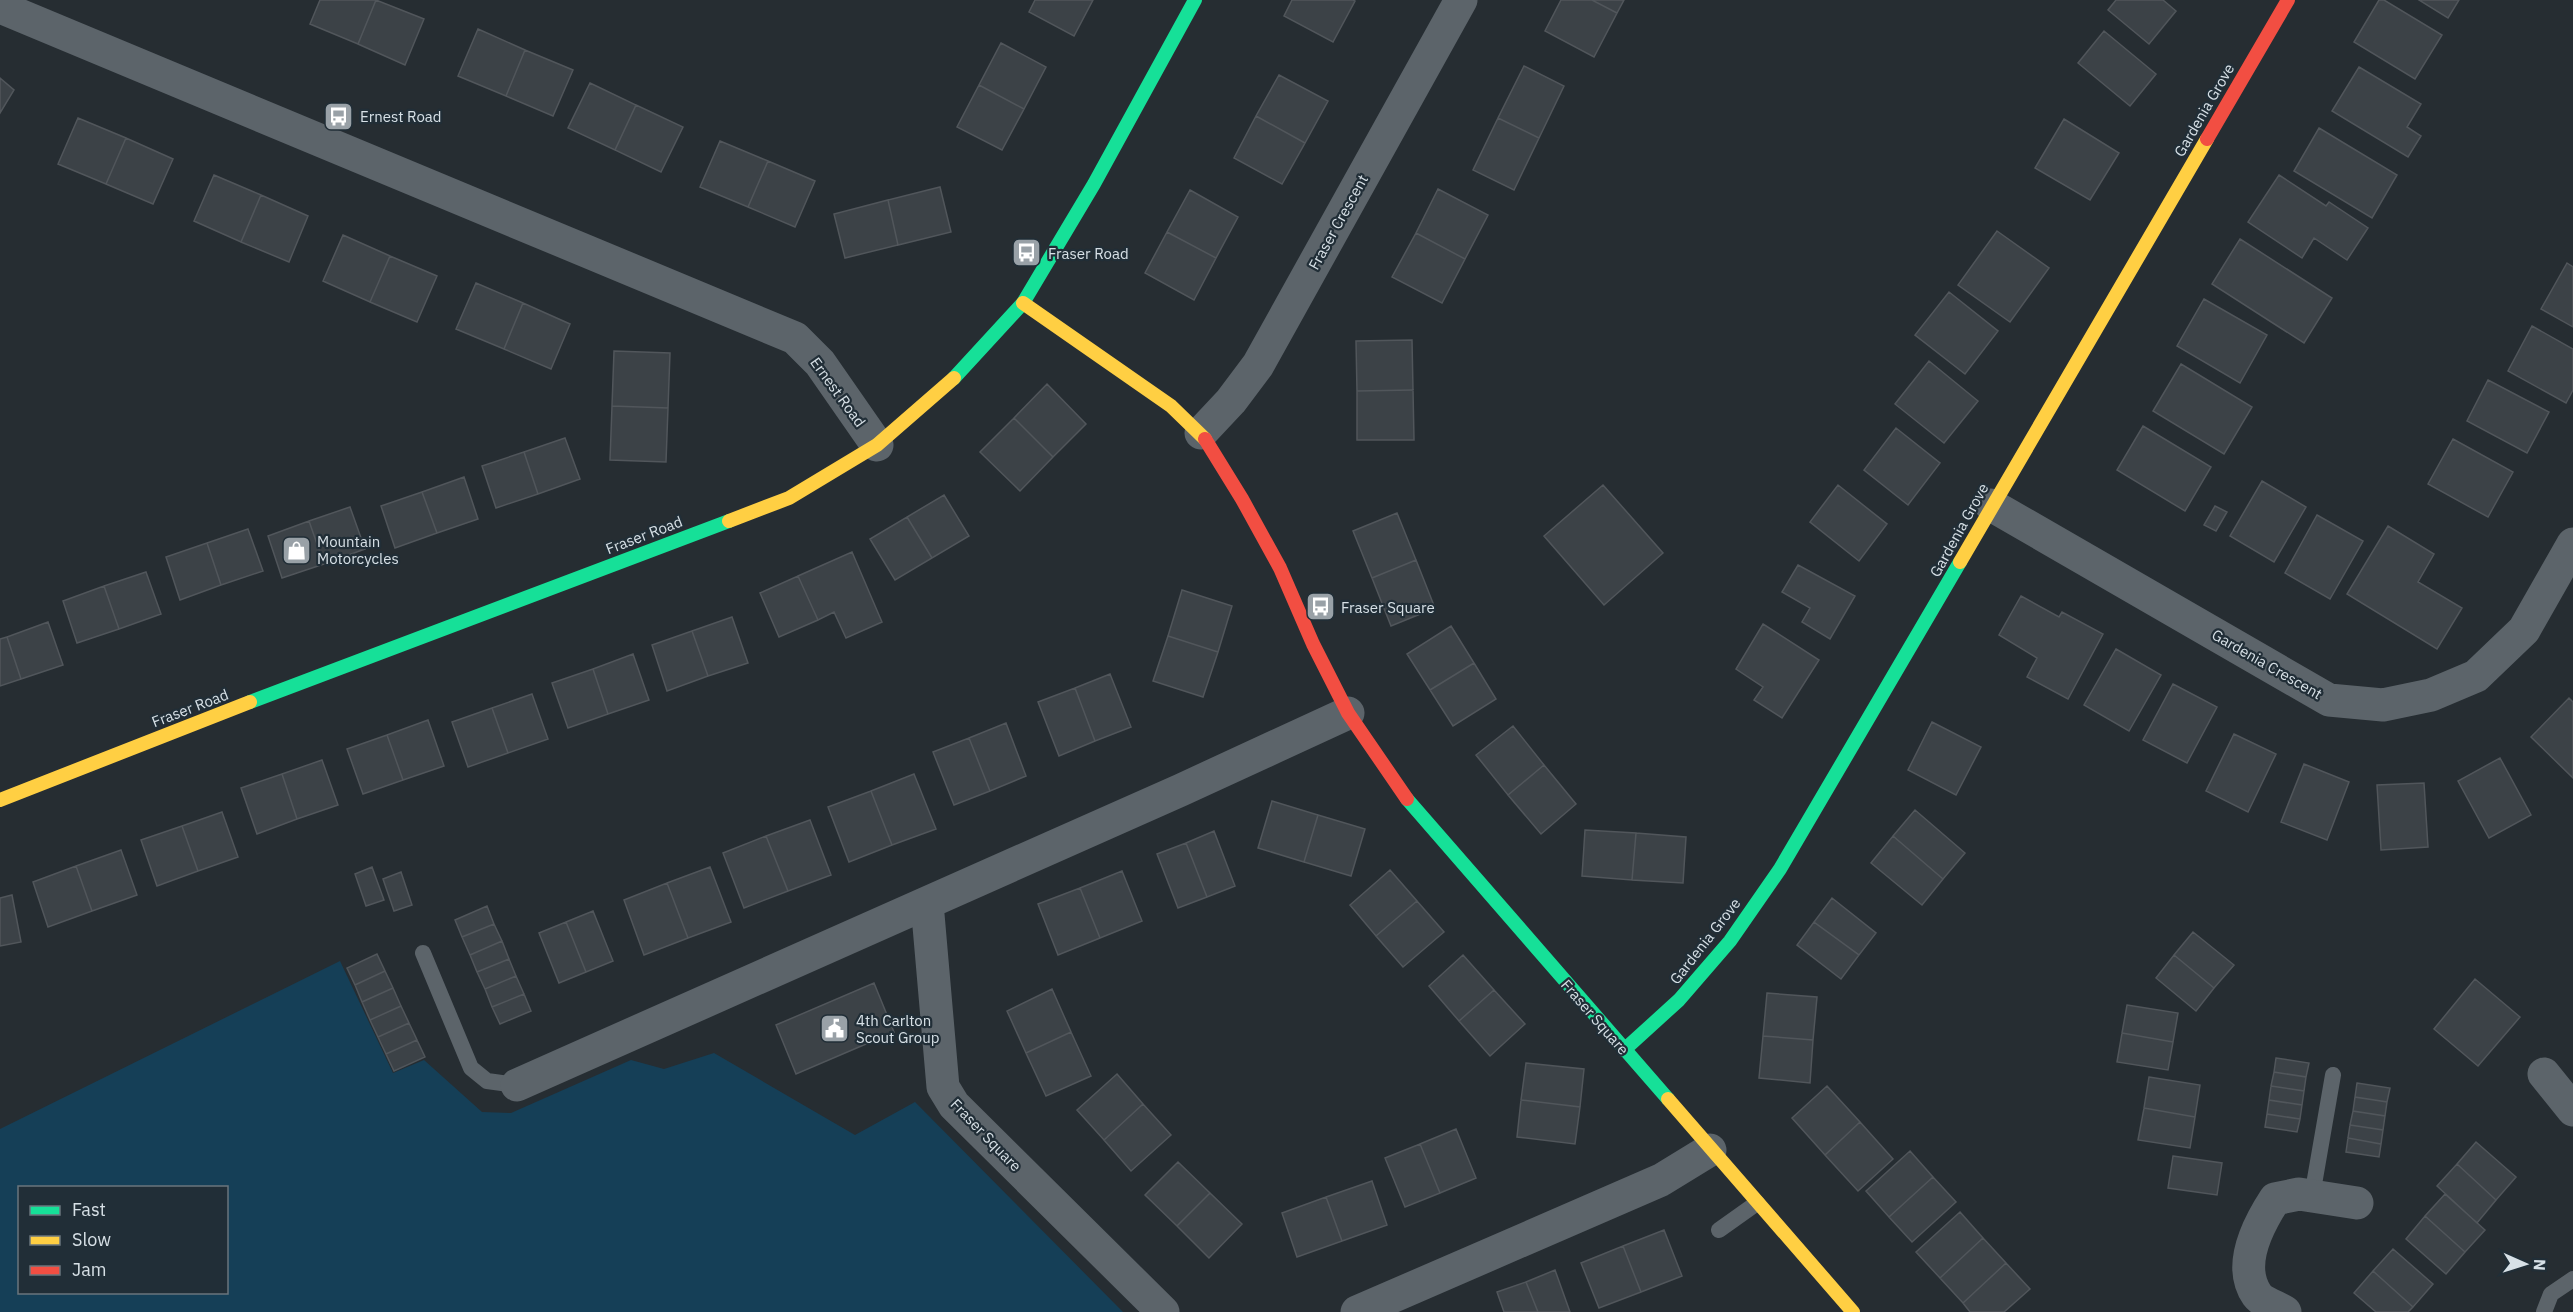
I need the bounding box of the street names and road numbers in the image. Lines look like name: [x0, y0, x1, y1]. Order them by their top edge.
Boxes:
street label: Gardenia Grove: [2170, 60, 2238, 160]
street label: Fraser Crescent: [1304, 171, 1372, 273]
street label: Ernest Road: [806, 353, 870, 431]
street label: Gardenia Grove: [1925, 480, 1993, 580]
street label: Fraser Road: [603, 512, 685, 558]
street label: Gardenia Crescent: [2208, 625, 2326, 703]
street label: Fraser Road: [149, 685, 231, 731]
street label: Gardenia Grove: [1665, 894, 1745, 988]
street label: Fraser Square: [1557, 975, 1633, 1059]
street label: Fraser Square: [947, 1095, 1025, 1175]

